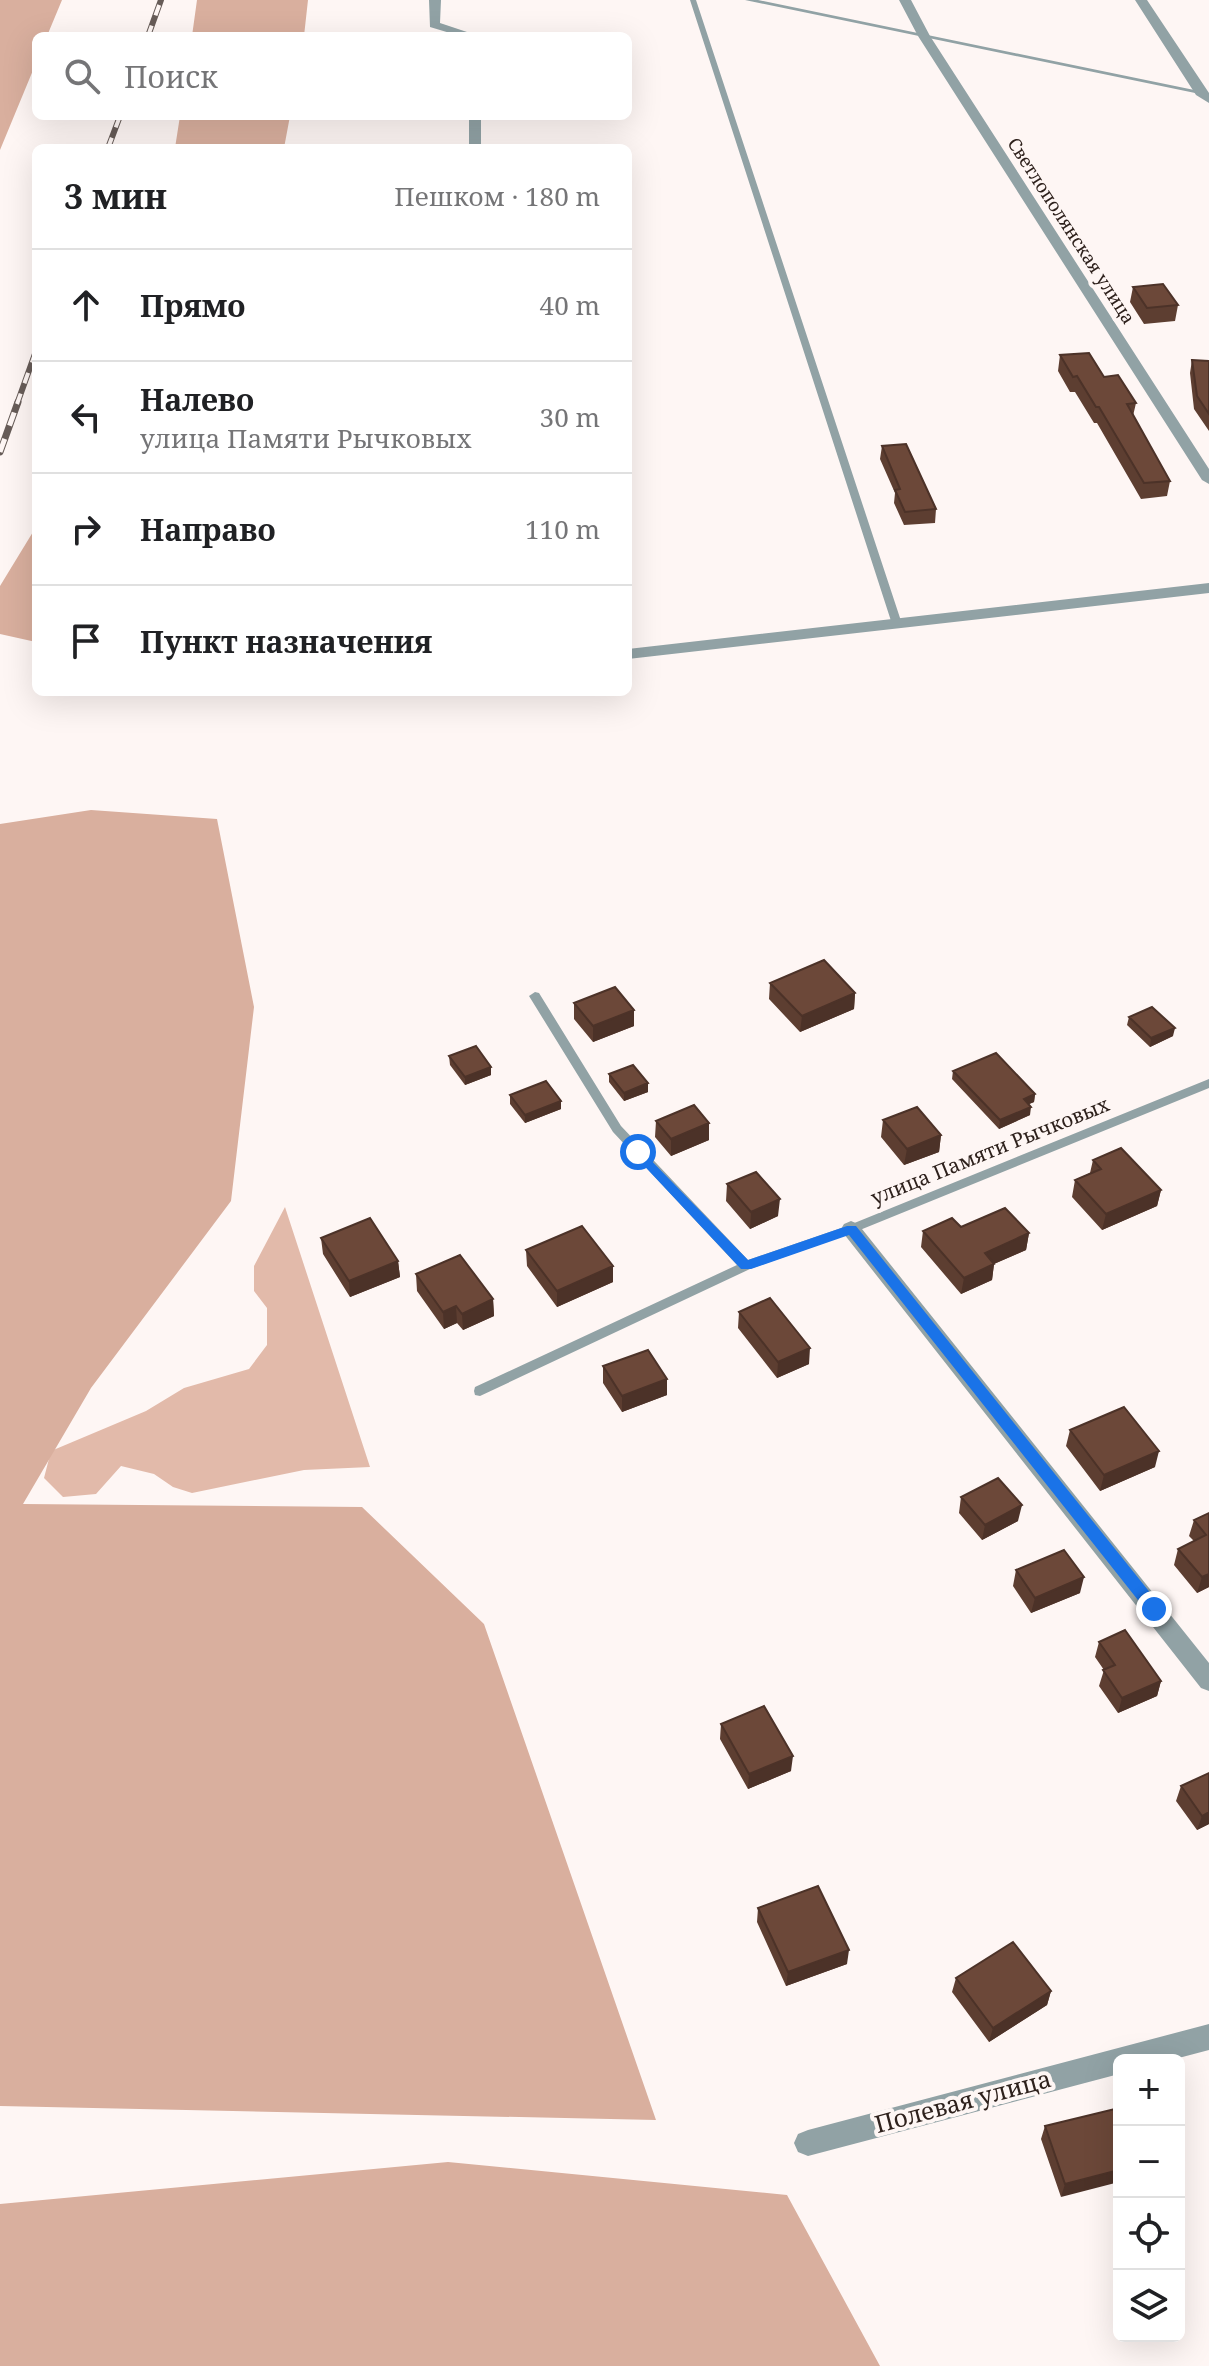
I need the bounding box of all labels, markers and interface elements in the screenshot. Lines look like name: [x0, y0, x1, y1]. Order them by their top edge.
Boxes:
search box: [32, 32, 632, 120]
icon: search: [60, 54, 104, 98]
text: Поиск: [124, 56, 218, 97]
street label: Светлополянская улица: [1003, 133, 1141, 328]
text: 3 мин: [64, 173, 167, 219]
text: Пешком · 180 m: [394, 178, 600, 214]
icon: ahead: [64, 283, 108, 327]
text: Прямо: [140, 285, 246, 326]
text: 40 m: [540, 287, 600, 323]
text: Налево: [140, 379, 254, 420]
icon: left: [64, 395, 108, 439]
text: 30 m: [540, 399, 600, 435]
text: улица Памяти Рычковых: [140, 420, 471, 456]
icon: right: [64, 507, 108, 551]
text: Направо: [140, 509, 276, 550]
text: 110 m: [525, 511, 600, 547]
icon: arrive: [64, 619, 108, 663]
text: Пункт назначения: [140, 621, 432, 662]
street label: улица Памяти Рычковых: [867, 1090, 1113, 1211]
route start: [620, 1134, 656, 1170]
route end: [1136, 1591, 1172, 1627]
map controls: [1113, 2054, 1185, 2342]
button: +: [1113, 2054, 1185, 2126]
street label: Полевая улица: [871, 2061, 1054, 2140]
button: −: [1113, 2126, 1185, 2198]
button: locate: [1113, 2198, 1185, 2270]
button: layers: [1113, 2270, 1185, 2342]

